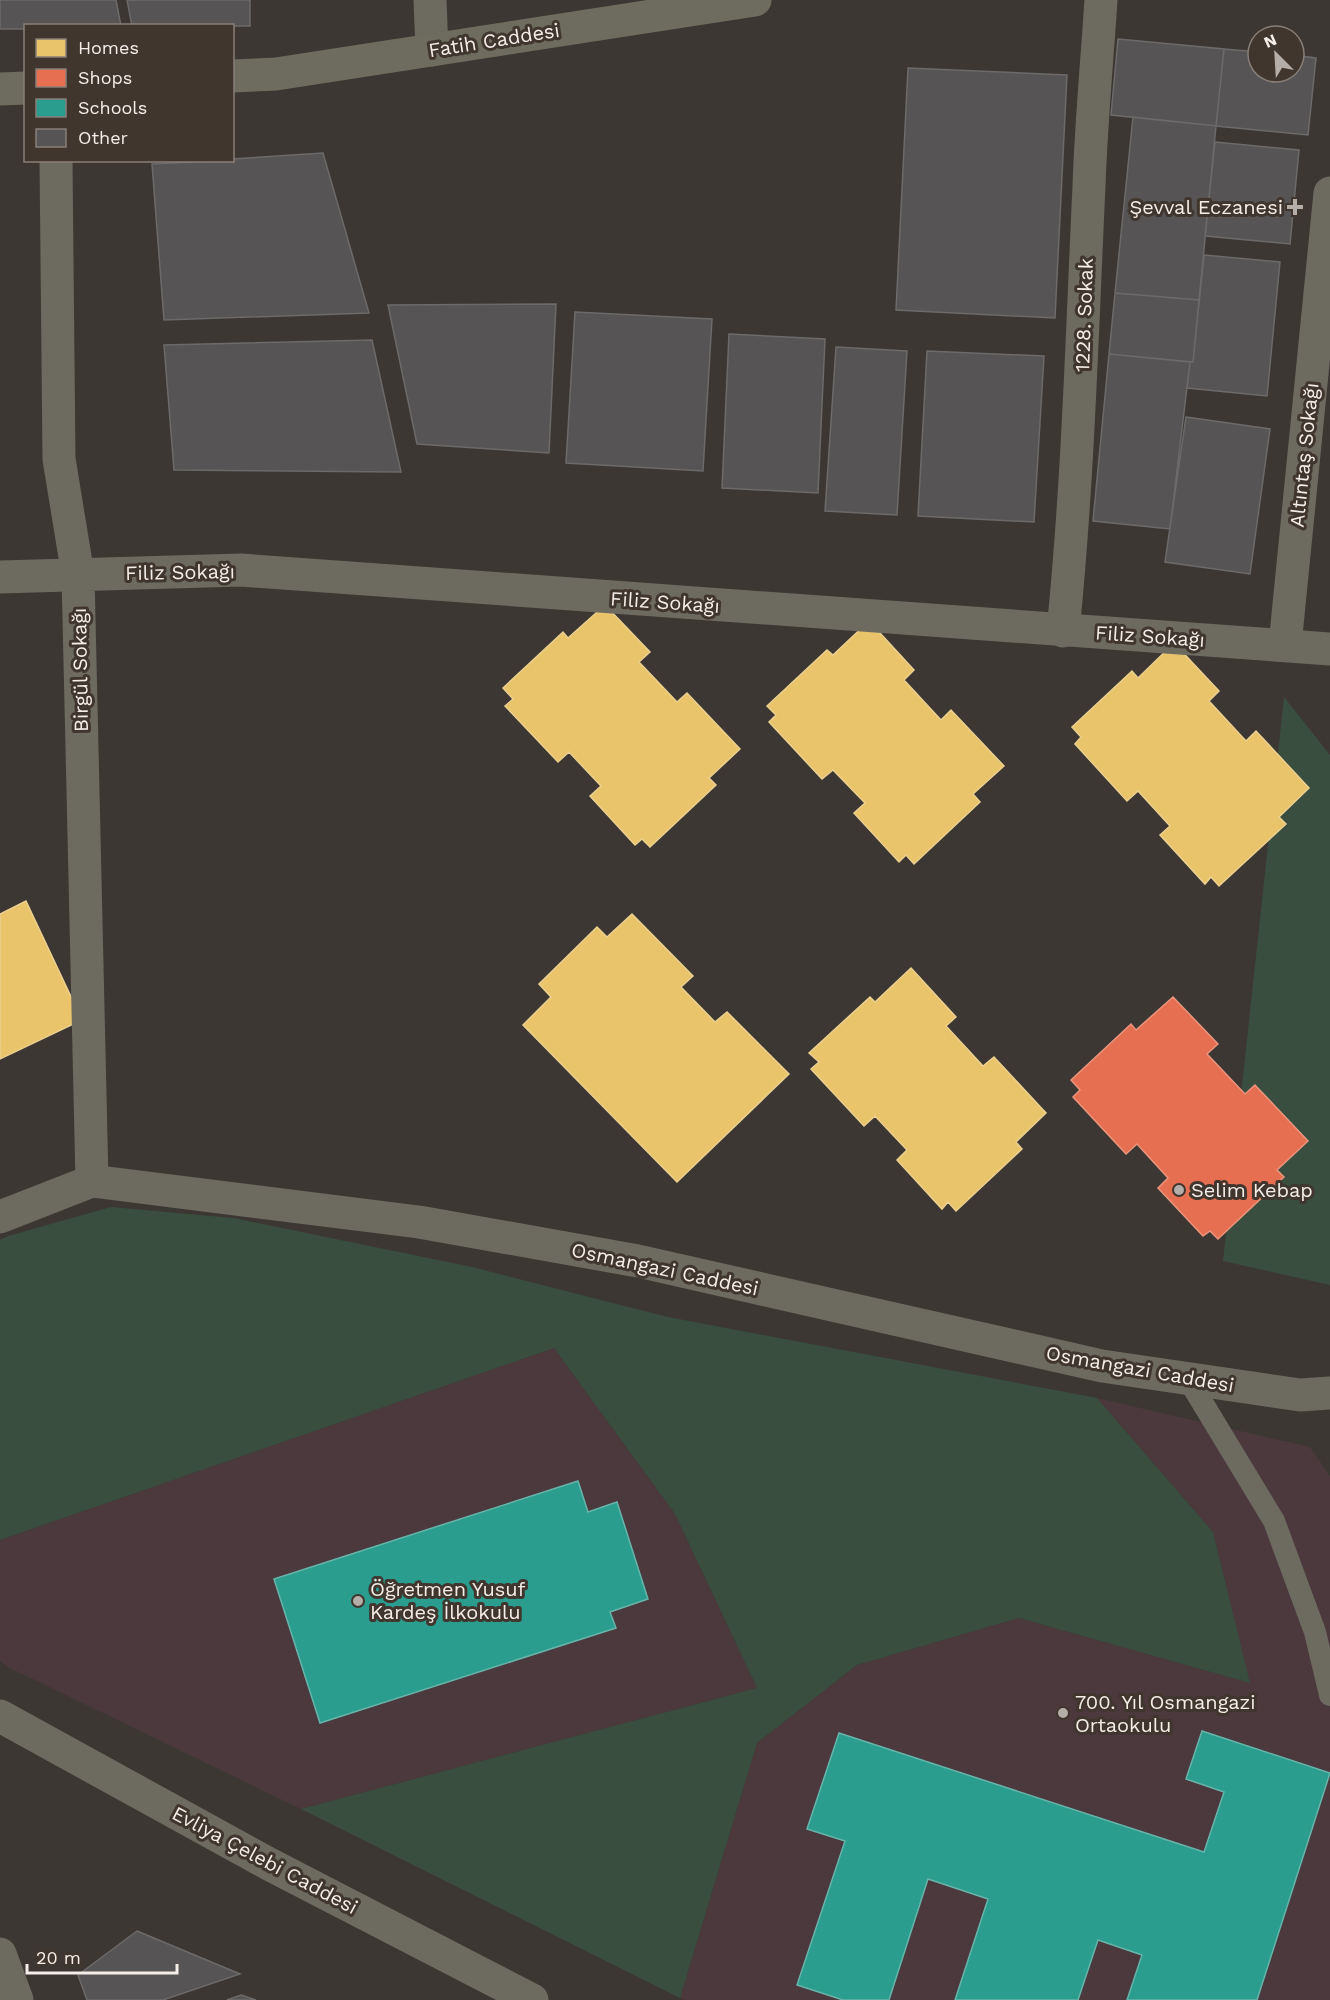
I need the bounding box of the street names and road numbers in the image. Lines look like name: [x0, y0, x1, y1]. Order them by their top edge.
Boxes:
street label: Fatih Caddesi: [427, 18, 561, 62]
street label: 1228. Sokak: [1070, 258, 1098, 372]
street label: Altıntaş Sokağı: [1284, 382, 1324, 528]
street label: Filiz Sokağı: [125, 559, 235, 585]
street label: Filiz Sokağı: [609, 586, 721, 618]
street label: Birgül Sokağı: [67, 608, 93, 732]
street label: Filiz Sokağı: [1094, 620, 1206, 652]
street label: Osmangazi Caddesi: [569, 1237, 761, 1301]
street label: Osmangazi Caddesi: [1044, 1341, 1236, 1397]
street label: Evliya Çelebi Caddesi: [168, 1801, 362, 1919]

